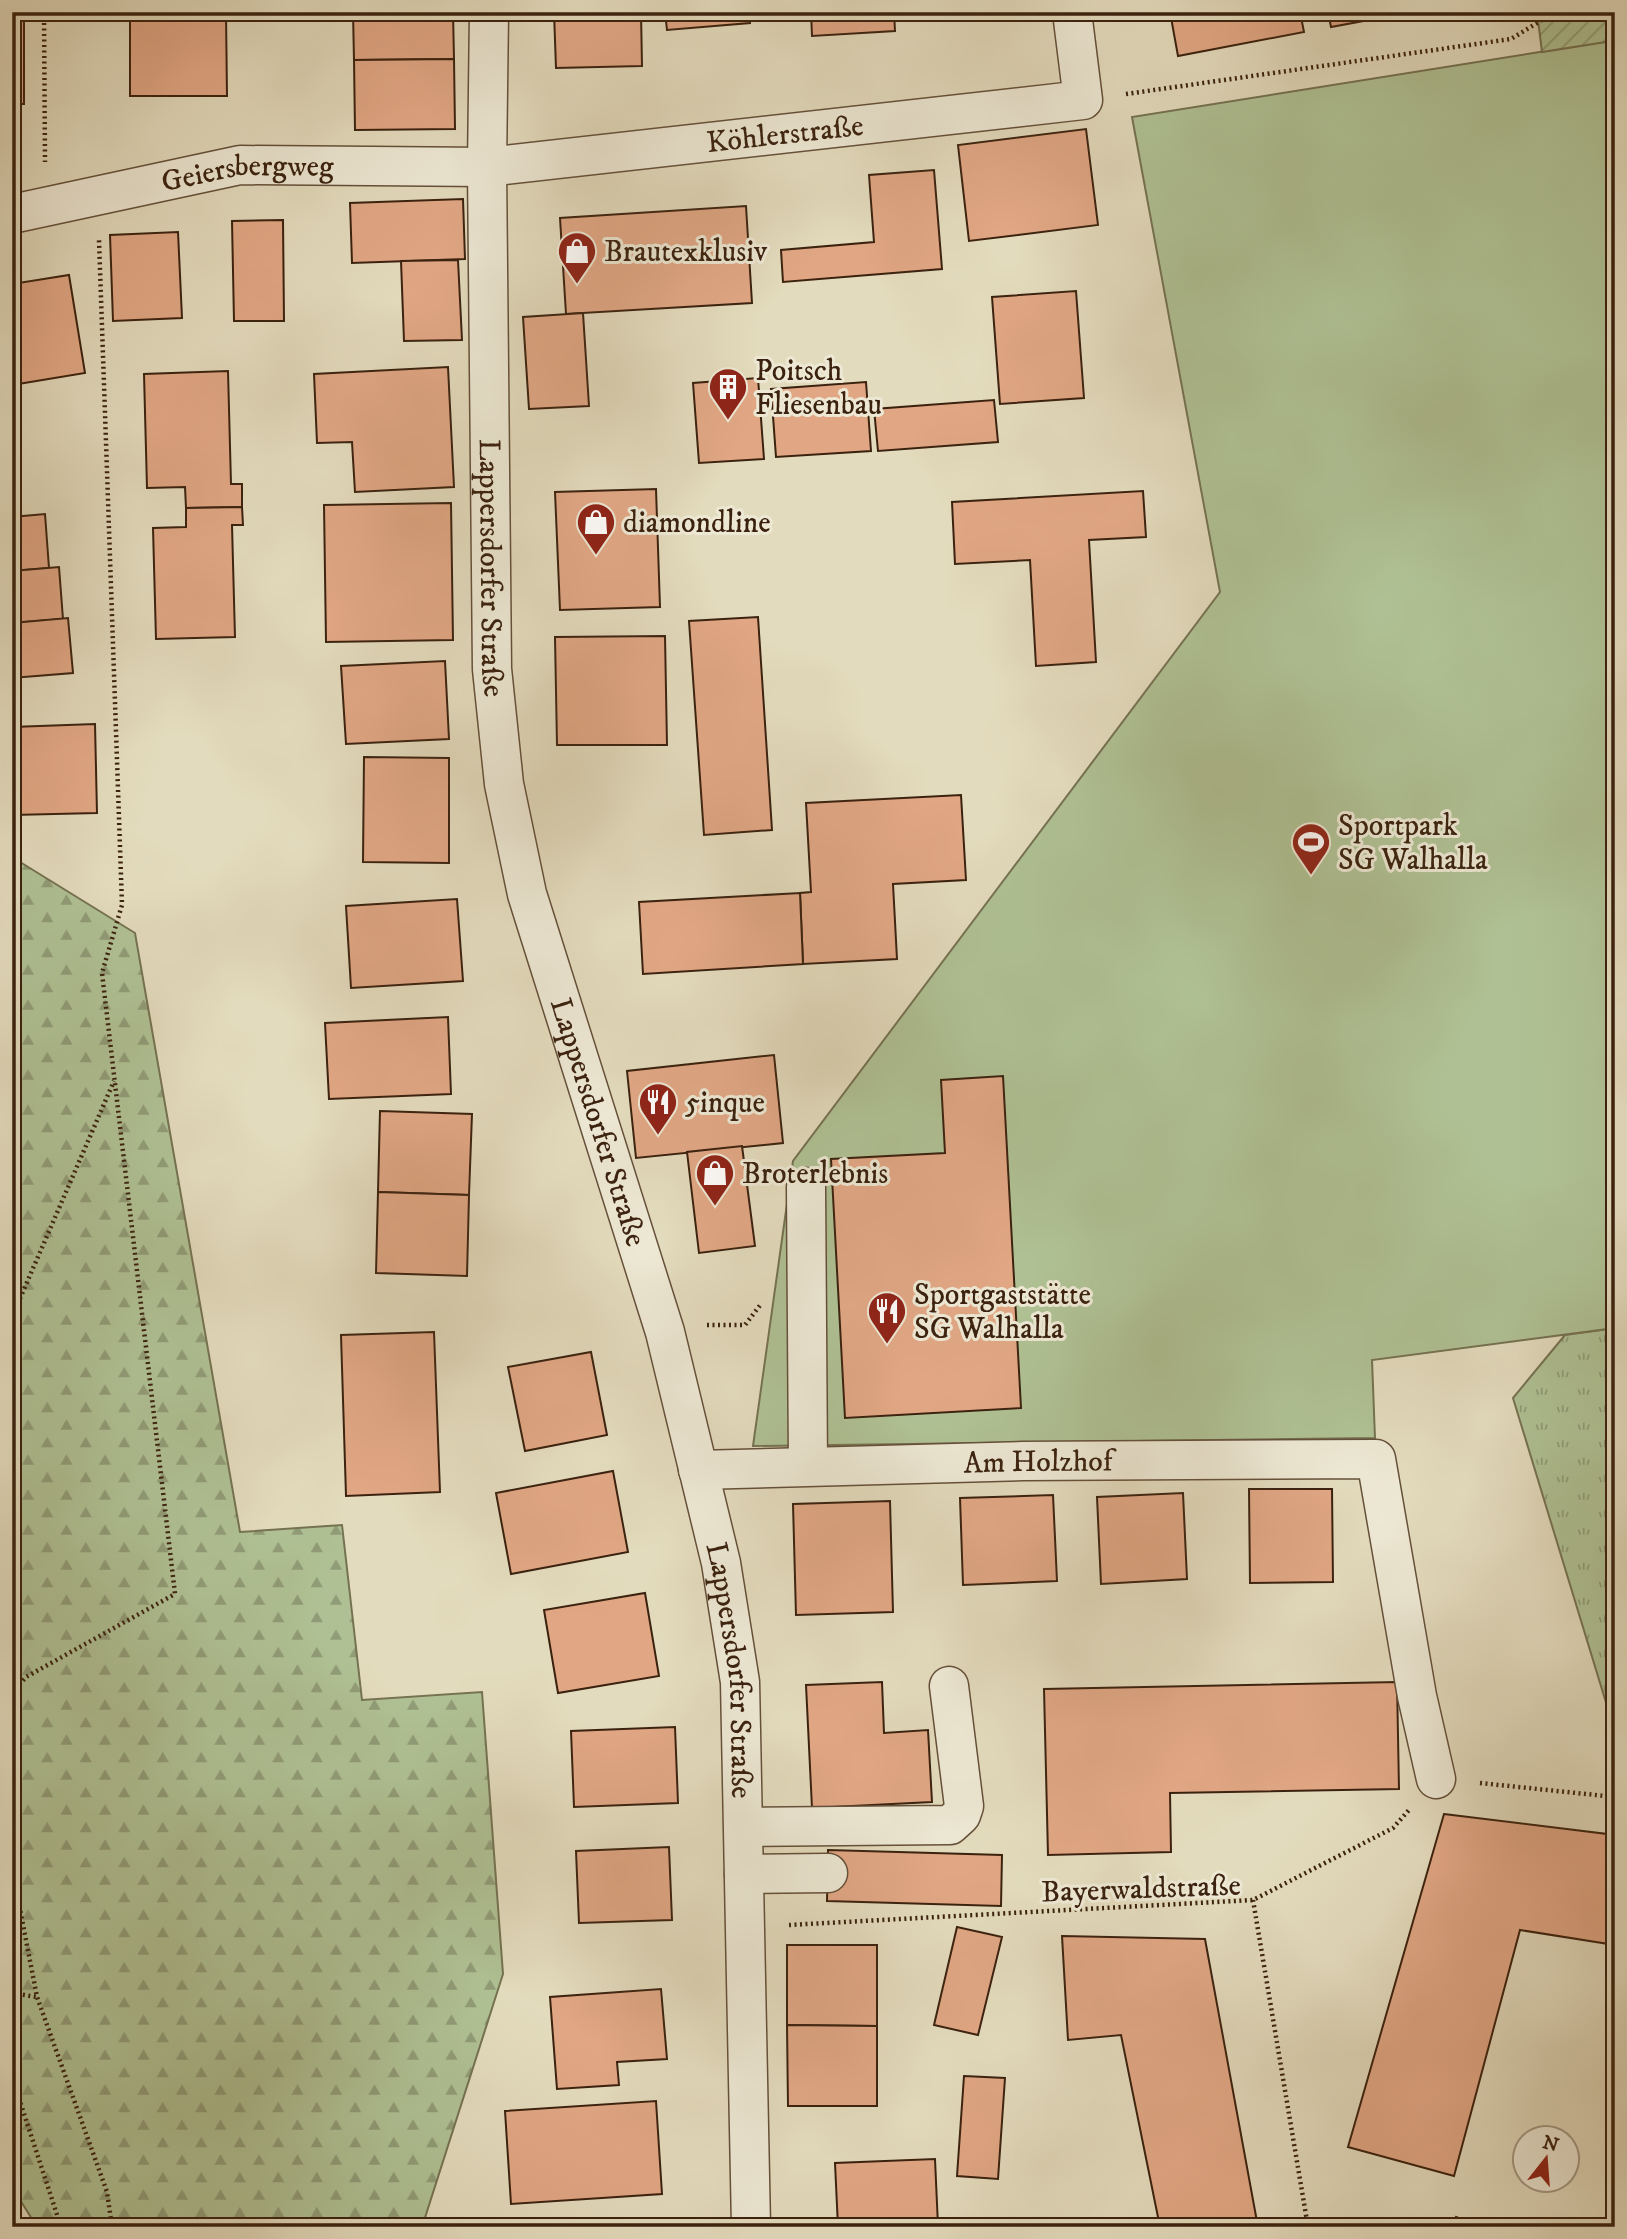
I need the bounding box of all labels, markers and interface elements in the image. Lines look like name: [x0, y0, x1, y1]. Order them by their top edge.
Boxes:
street label: Köhlerstraße: [705, 108, 865, 162]
street label: Geiersbergweg: [158, 148, 334, 201]
shop icon: Brautexklusiv: [556, 230, 598, 285]
place label: Brautexklusiv: [604, 234, 768, 271]
place label: Poitsch Fliesenbau: [755, 353, 882, 424]
building icon: Poitsch Fliesenbau: [707, 366, 749, 421]
street label: Lappersdorfer Straße: [470, 439, 512, 699]
shop icon: diamondline: [575, 501, 617, 556]
place label: diamondline: [623, 505, 771, 542]
place label: Sportpark SG Walhalla: [1338, 808, 1488, 879]
sports icon: Sportpark SG Walhalla: [1290, 821, 1332, 876]
street label: Lappersdorfer Straße: [541, 994, 654, 1251]
restaurant icon: 5inque: [637, 1081, 679, 1136]
place label: 5inque: [685, 1085, 765, 1122]
shop icon: Broterlebnis: [694, 1152, 736, 1207]
place label: Broterlebnis: [742, 1156, 888, 1193]
place label: Sportgaststätte SG Walhalla: [914, 1277, 1091, 1348]
restaurant icon: Sportgaststätte SG Walhalla: [866, 1290, 908, 1345]
street label: Am Holzhof: [963, 1443, 1117, 1483]
street label: Lappersdorfer Straße: [697, 1539, 759, 1799]
street label: Bayerwaldstraße: [1041, 1868, 1241, 1911]
north arrow: [1512, 2124, 1582, 2194]
text: N: [1540, 2131, 1562, 2158]

